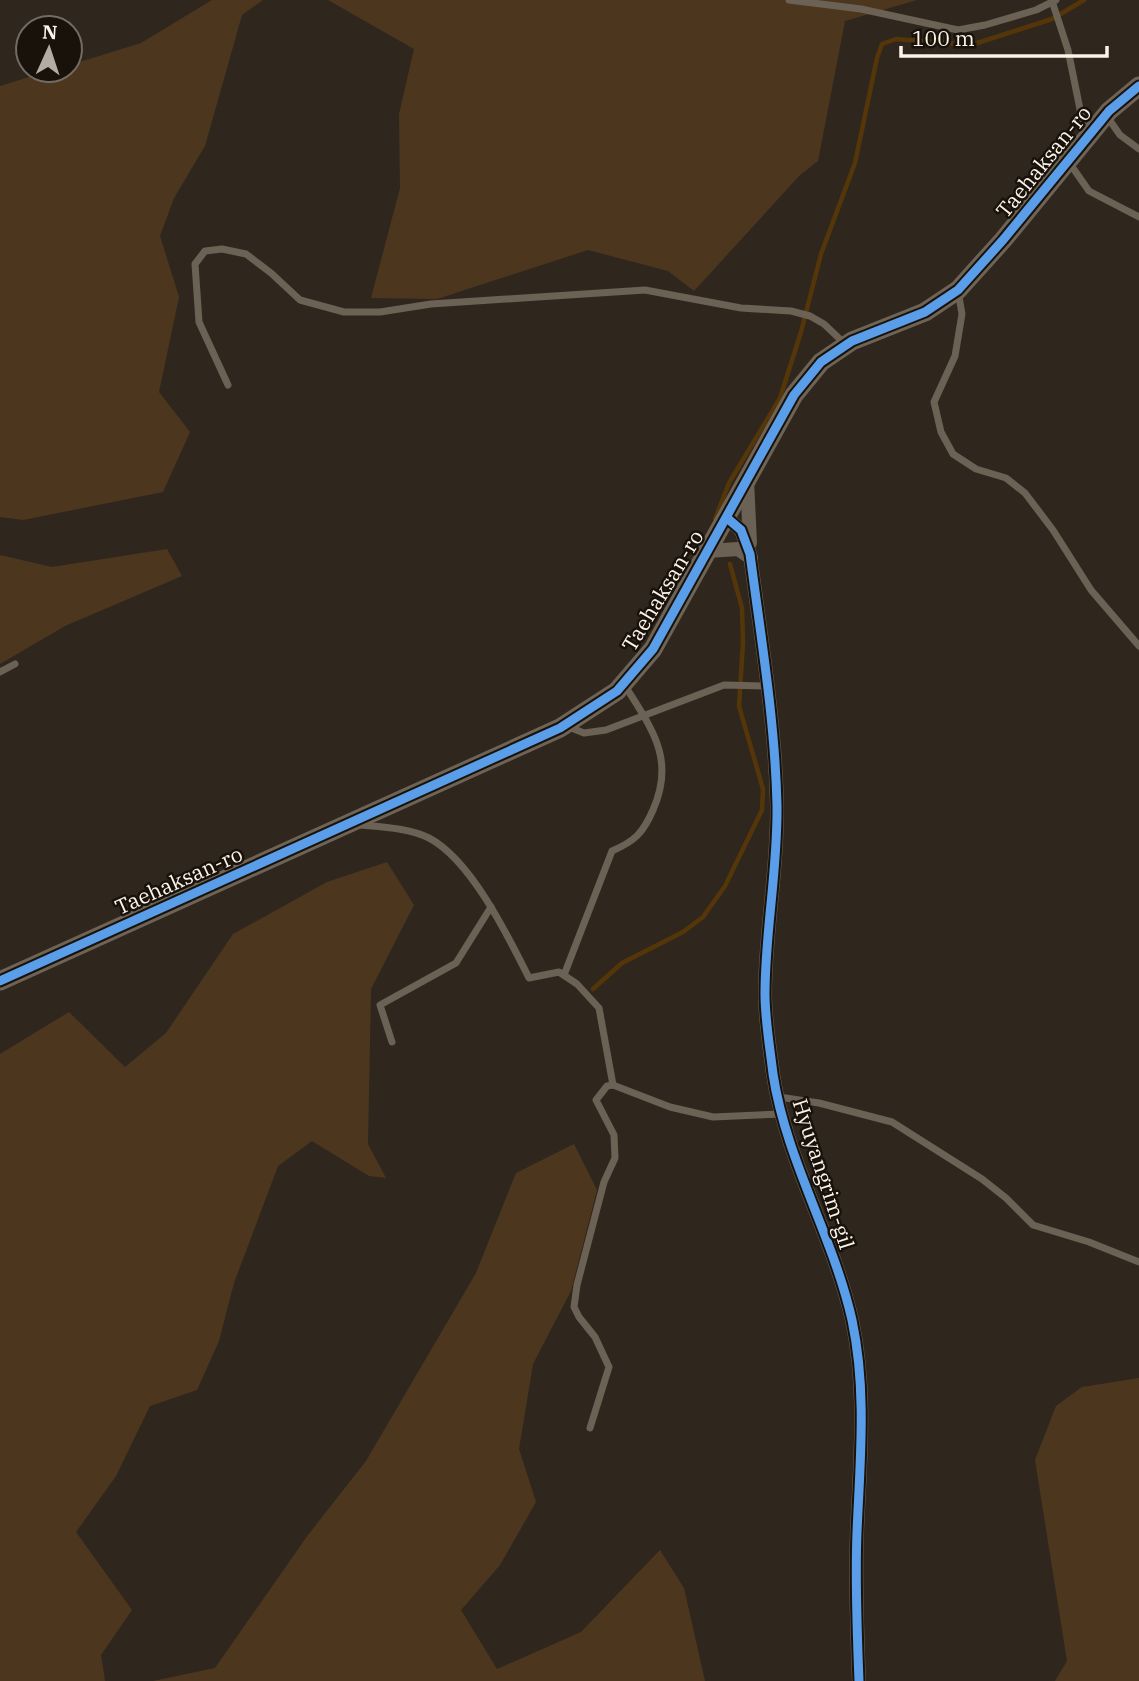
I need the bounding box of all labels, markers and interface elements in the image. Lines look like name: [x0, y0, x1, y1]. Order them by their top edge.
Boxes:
north arrow: [14, 14, 84, 84]
scale bar: [901, 14, 1108, 58]
text: N: [42, 20, 58, 44]
text: 100 m: [912, 24, 975, 52]
street label: Taehaksan-ro: [989, 99, 1097, 223]
street label: Taehaksan-ro: [615, 525, 709, 656]
street label: Taehaksan-ro: [110, 839, 247, 921]
street label: Hyuyangrim-gil: [786, 1095, 861, 1253]

